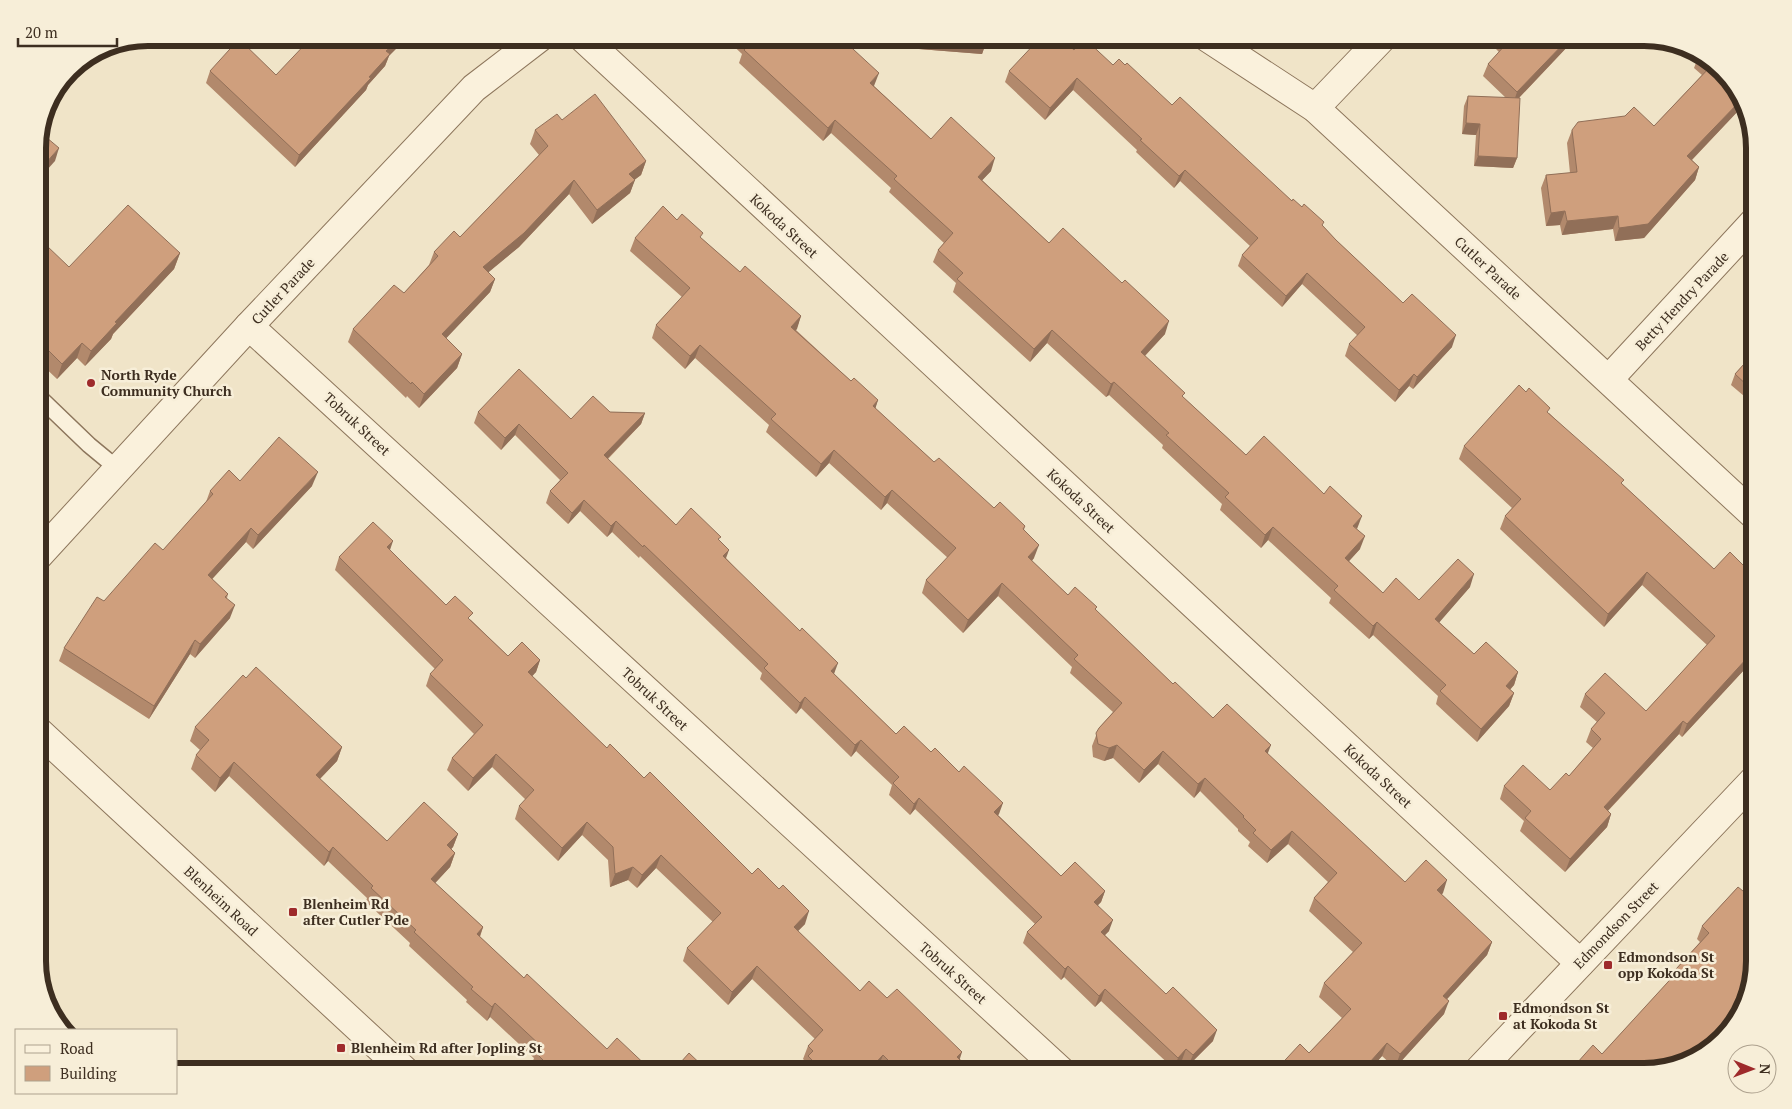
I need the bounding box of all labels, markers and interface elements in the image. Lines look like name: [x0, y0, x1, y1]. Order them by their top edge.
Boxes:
scale bar: [18, 15, 116, 47]
text: 20 m: [25, 22, 58, 42]
street label: Kokoda Street: [746, 189, 823, 263]
street label: Cutler Parade: [1451, 232, 1526, 304]
street label: Betty Hendry Parade: [1631, 247, 1732, 354]
street label: Cutler Parade: [247, 253, 319, 328]
place label: North Ryde Community Church: [101, 365, 232, 400]
marker: North Ryde Community Church: [85, 377, 97, 389]
street label: Tobruk Street: [320, 388, 395, 460]
street label: Kokoda Street: [1043, 464, 1120, 538]
street label: Tobruk Street: [618, 663, 693, 735]
street label: Kokoda Street: [1340, 739, 1417, 813]
street label: Blenheim Road: [180, 862, 262, 940]
street label: Edmondson Street: [1569, 876, 1663, 973]
place label: Blenheim Rd after Cutler Pde: [303, 894, 410, 929]
marker: Blenheim Rd after Cutler Pde: [287, 906, 299, 918]
street label: Tobruk Street: [916, 937, 992, 1009]
place label: Edmondson St opp Kokoda St: [1618, 947, 1715, 982]
marker: Edmondson St opp Kokoda St: [1602, 959, 1614, 971]
place label: Edmondson St at Kokoda St: [1513, 998, 1610, 1033]
marker: Edmondson St at Kokoda St: [1497, 1010, 1509, 1022]
legend: [15, 1029, 178, 1094]
text: Road: [60, 1038, 93, 1058]
place label: Blenheim Rd after Jopling St: [351, 1038, 543, 1057]
marker: Blenheim Rd after Jopling St: [335, 1042, 347, 1054]
north arrow: [1727, 1044, 1777, 1094]
text: Building: [60, 1063, 118, 1083]
text: N: [1756, 1064, 1775, 1075]

